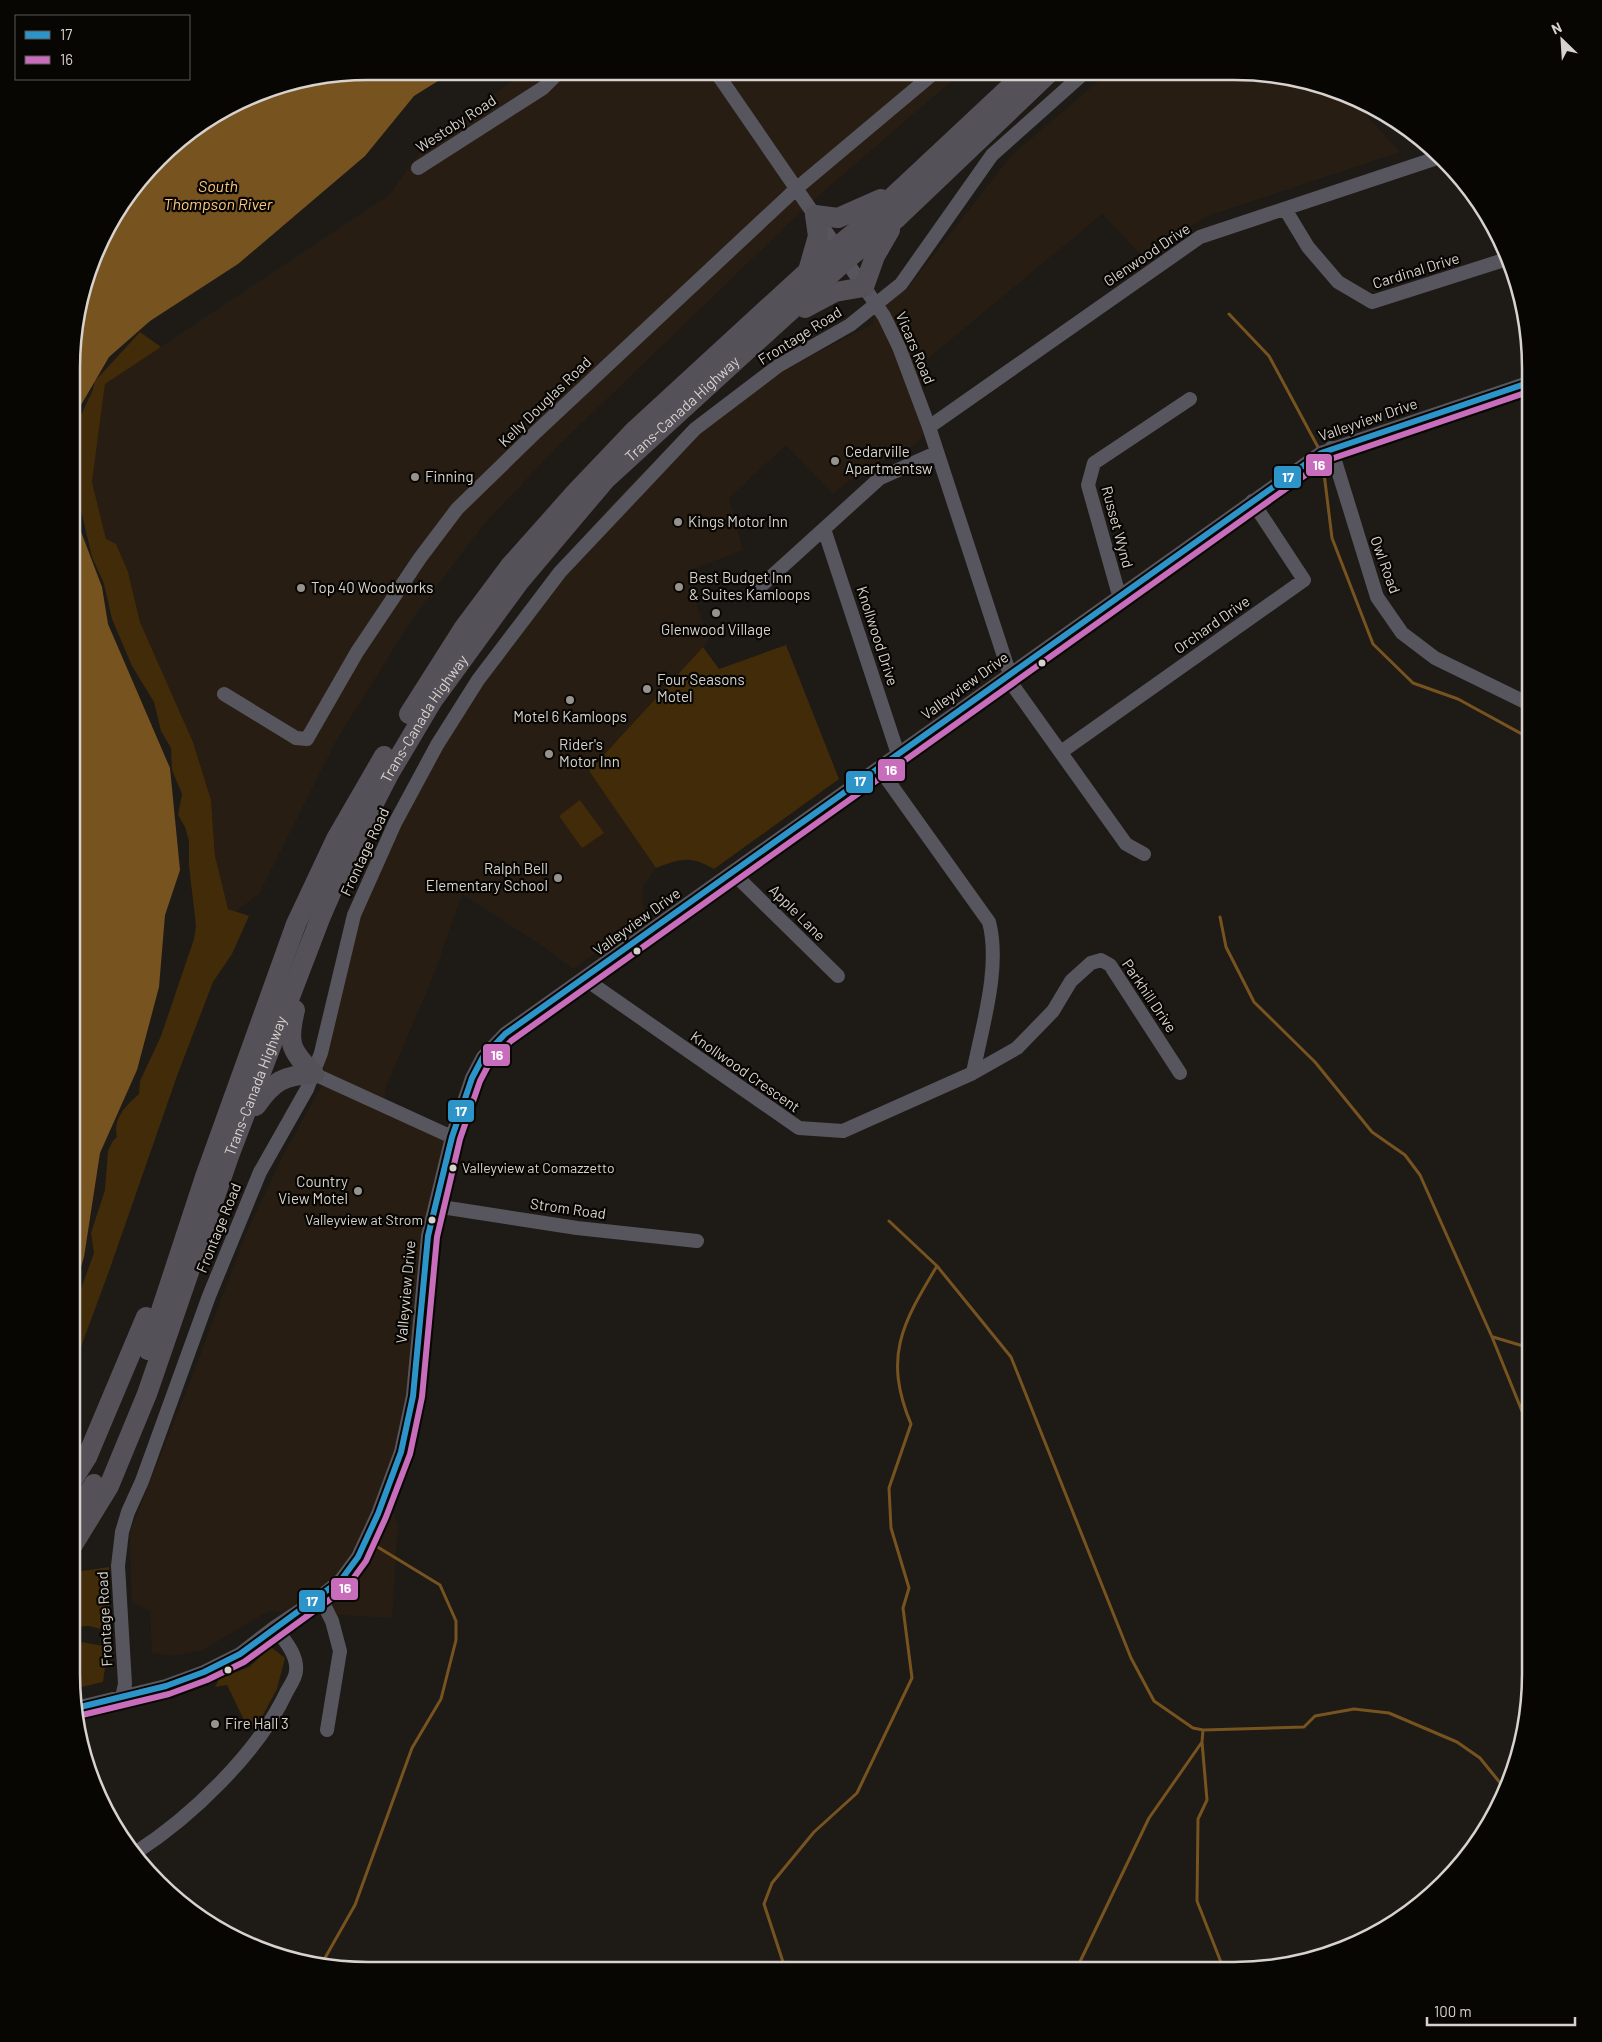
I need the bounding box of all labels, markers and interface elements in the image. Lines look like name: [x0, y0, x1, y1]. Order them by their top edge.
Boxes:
legend: [15, 15, 190, 80]
north arrow: [1537, 15, 1587, 65]
text: N: [1548, 18, 1564, 37]
text: 17: [60, 25, 72, 43]
text: 16: [60, 50, 73, 68]
street label: Westoby Road: [412, 91, 499, 156]
water label: South Thompson River: [164, 176, 274, 213]
street label: Glenwood Drive: [1100, 219, 1193, 290]
street label: Cardinal Drive: [1370, 248, 1461, 292]
street label: Frontage Road: [754, 302, 845, 368]
street label: Vicars Road: [893, 309, 939, 387]
street label: Trans-Canada Highway: [621, 352, 743, 465]
street label: Kelly Douglas Road: [494, 353, 594, 450]
street label: Valleyview Drive: [1316, 394, 1419, 444]
place label: Cedarville Apartmentsw: [845, 442, 933, 477]
line badge: 16: [1305, 453, 1333, 477]
marker: Cedarville Apartmentsw: [829, 455, 841, 467]
text: 16: [1313, 456, 1326, 473]
line badge: 17: [1273, 465, 1302, 489]
place label: Finning: [425, 467, 473, 485]
text: 17: [1282, 468, 1294, 485]
marker: Finning: [409, 471, 421, 483]
street label: Russet Wynd: [1098, 484, 1138, 570]
place label: Kings Motor Inn: [688, 512, 788, 530]
marker: Kings Motor Inn: [672, 516, 684, 528]
street label: Owl Road: [1367, 533, 1405, 596]
place label: Best Budget Inn & Suites Kamloops: [689, 568, 810, 603]
place label: Top 40 Woodworks: [311, 578, 434, 596]
marker: Best Budget Inn & Suites Kamloops: [673, 581, 685, 593]
marker: Top 40 Woodworks: [295, 582, 307, 594]
street label: Knollwood Drive: [853, 584, 903, 688]
street label: Orchard Drive: [1170, 591, 1253, 657]
marker: Glenwood Village: [710, 607, 722, 619]
place label: Glenwood Village: [661, 620, 771, 638]
street label: Valleyview Drive: [917, 648, 1012, 723]
street label: Trans-Canada Highway: [376, 651, 471, 785]
unlabelled marker: [1037, 658, 1047, 668]
place label: Four Seasons Motel: [657, 670, 745, 705]
marker: Four Seasons Motel: [641, 683, 653, 695]
marker: Motel 6 Kamloops: [564, 694, 576, 706]
place label: Motel 6 Kamloops: [513, 707, 627, 725]
place label: Rider's Motor Inn: [559, 735, 620, 770]
marker: Rider's Motor Inn: [543, 748, 555, 760]
line badge: 16: [877, 758, 906, 782]
text: 16: [885, 761, 898, 778]
line badge: 17: [845, 770, 874, 794]
text: 17: [854, 772, 866, 789]
street label: Frontage Road: [336, 805, 392, 899]
place label: Ralph Bell Elementary School: [426, 859, 548, 894]
marker: Ralph Bell Elementary School: [552, 872, 564, 884]
street label: Apple Lane: [766, 880, 830, 944]
street label: Valleyview Drive: [589, 884, 684, 959]
unlabelled marker: [632, 946, 642, 956]
street label: Parkhill Drive: [1119, 955, 1181, 1036]
street label: Trans-Canada Highway: [220, 1013, 290, 1158]
street label: Knollwood Crescent: [687, 1027, 804, 1116]
line badge: 16: [482, 1043, 511, 1067]
text: 16: [491, 1046, 504, 1063]
line badge: 17: [447, 1099, 475, 1123]
text: 17: [455, 1102, 467, 1119]
place label: Valleyview at Comazzetto: [462, 1159, 615, 1176]
marker: Valleyview at Comazzetto: [448, 1163, 458, 1173]
place label: Country View Motel: [278, 1172, 348, 1207]
street label: Frontage Road: [192, 1180, 244, 1275]
marker: Country View Motel: [352, 1185, 364, 1197]
street label: Strom Road: [529, 1194, 607, 1222]
place label: Valleyview at Strom: [305, 1211, 423, 1228]
marker: Valleyview at Strom: [427, 1215, 437, 1225]
street label: Valleyview Drive: [392, 1240, 418, 1344]
street label: Frontage Road: [93, 1571, 115, 1667]
line badge: 16: [330, 1577, 359, 1601]
text: 16: [339, 1579, 352, 1596]
line badge: 17: [298, 1589, 326, 1613]
text: 17: [306, 1592, 318, 1609]
unlabelled marker: [223, 1665, 233, 1675]
place label: Fire Hall 3: [225, 1714, 289, 1732]
marker: Fire Hall 3: [209, 1718, 221, 1730]
scale bar: [1427, 1994, 1574, 2026]
text: 100 m: [1434, 2002, 1472, 2020]

